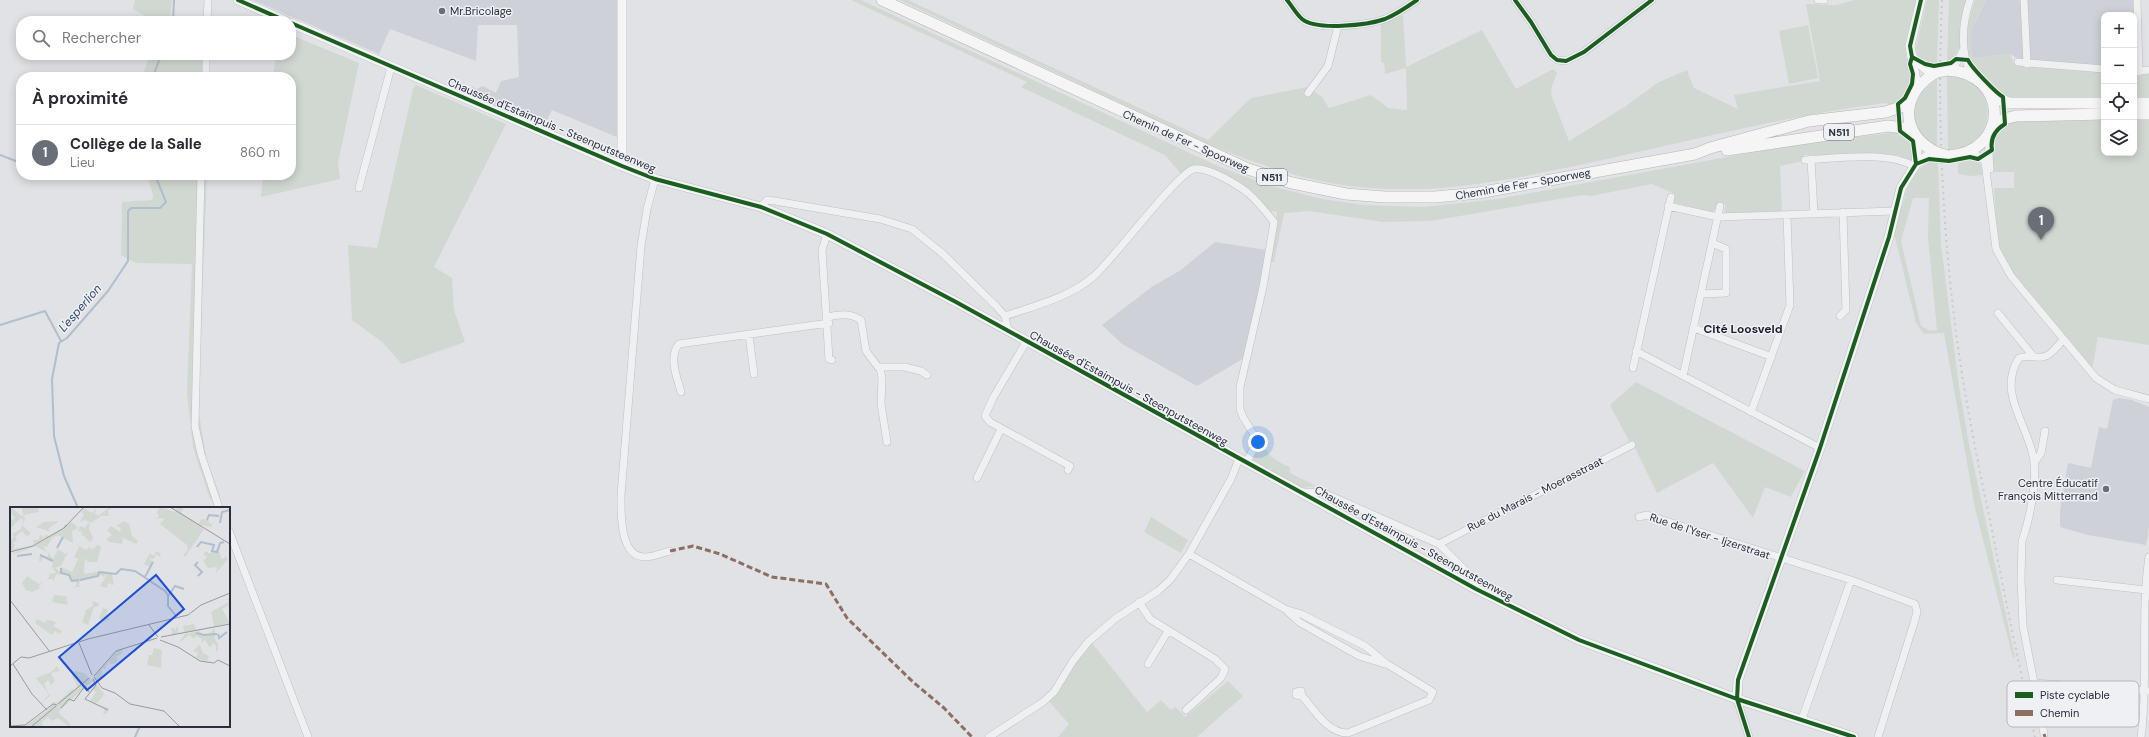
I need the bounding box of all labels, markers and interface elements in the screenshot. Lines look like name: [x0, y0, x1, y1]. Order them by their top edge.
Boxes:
place label: Mr.Bricolage: [450, 4, 512, 18]
marker: Mr.Bricolage: [437, 6, 447, 16]
map controls: [2101, 12, 2137, 156]
button: +: [2101, 12, 2137, 48]
search box: [16, 16, 296, 60]
icon: search: [30, 27, 52, 49]
text: Rechercher: [62, 28, 141, 48]
button: −: [2101, 48, 2137, 84]
street label: Chaussée d'Estaimpuis - Steenputsteenweg: [446, 75, 658, 175]
button: locate: [2101, 84, 2137, 120]
text: À proximité: [32, 87, 128, 109]
street label: Chemin de Fer - Spoorweg: [1121, 107, 1251, 175]
button: layers: [2101, 120, 2137, 156]
road number: N511: [1824, 124, 1854, 140]
text: Collège de la Salle: [70, 134, 202, 154]
text: 1: [43, 144, 47, 161]
text: 860 m: [240, 144, 280, 161]
text: Lieu: [70, 154, 95, 171]
street label: Chemin de Fer - Spoorweg: [1454, 165, 1592, 203]
road number: N511: [1257, 169, 1287, 185]
pin: 1: [2028, 207, 2054, 240]
water label: L'esperlion: [55, 281, 105, 335]
district label: Cité Loosveld: [1703, 321, 1783, 337]
street label: Chaussée d'Estaimpuis - Steenputsteenweg: [1027, 327, 1231, 449]
your location: [1248, 432, 1268, 452]
street label: Rue du Marais - Moerasstraat: [1465, 454, 1605, 534]
place label: Centre Éducatif François Mitterrand: [1998, 476, 2098, 503]
street label: Chaussée d'Estaimpuis - Steenputsteenweg: [1312, 482, 1516, 604]
marker: Centre Éducatif François Mitterrand: [2101, 484, 2111, 494]
inset map: [10, 507, 230, 727]
street label: Rue de l'Yser - Ijzerstraat: [1648, 510, 1772, 562]
legend: [2007, 681, 2139, 727]
text: Piste cyclable: [2040, 688, 2110, 702]
text: Chemin: [2040, 706, 2079, 720]

